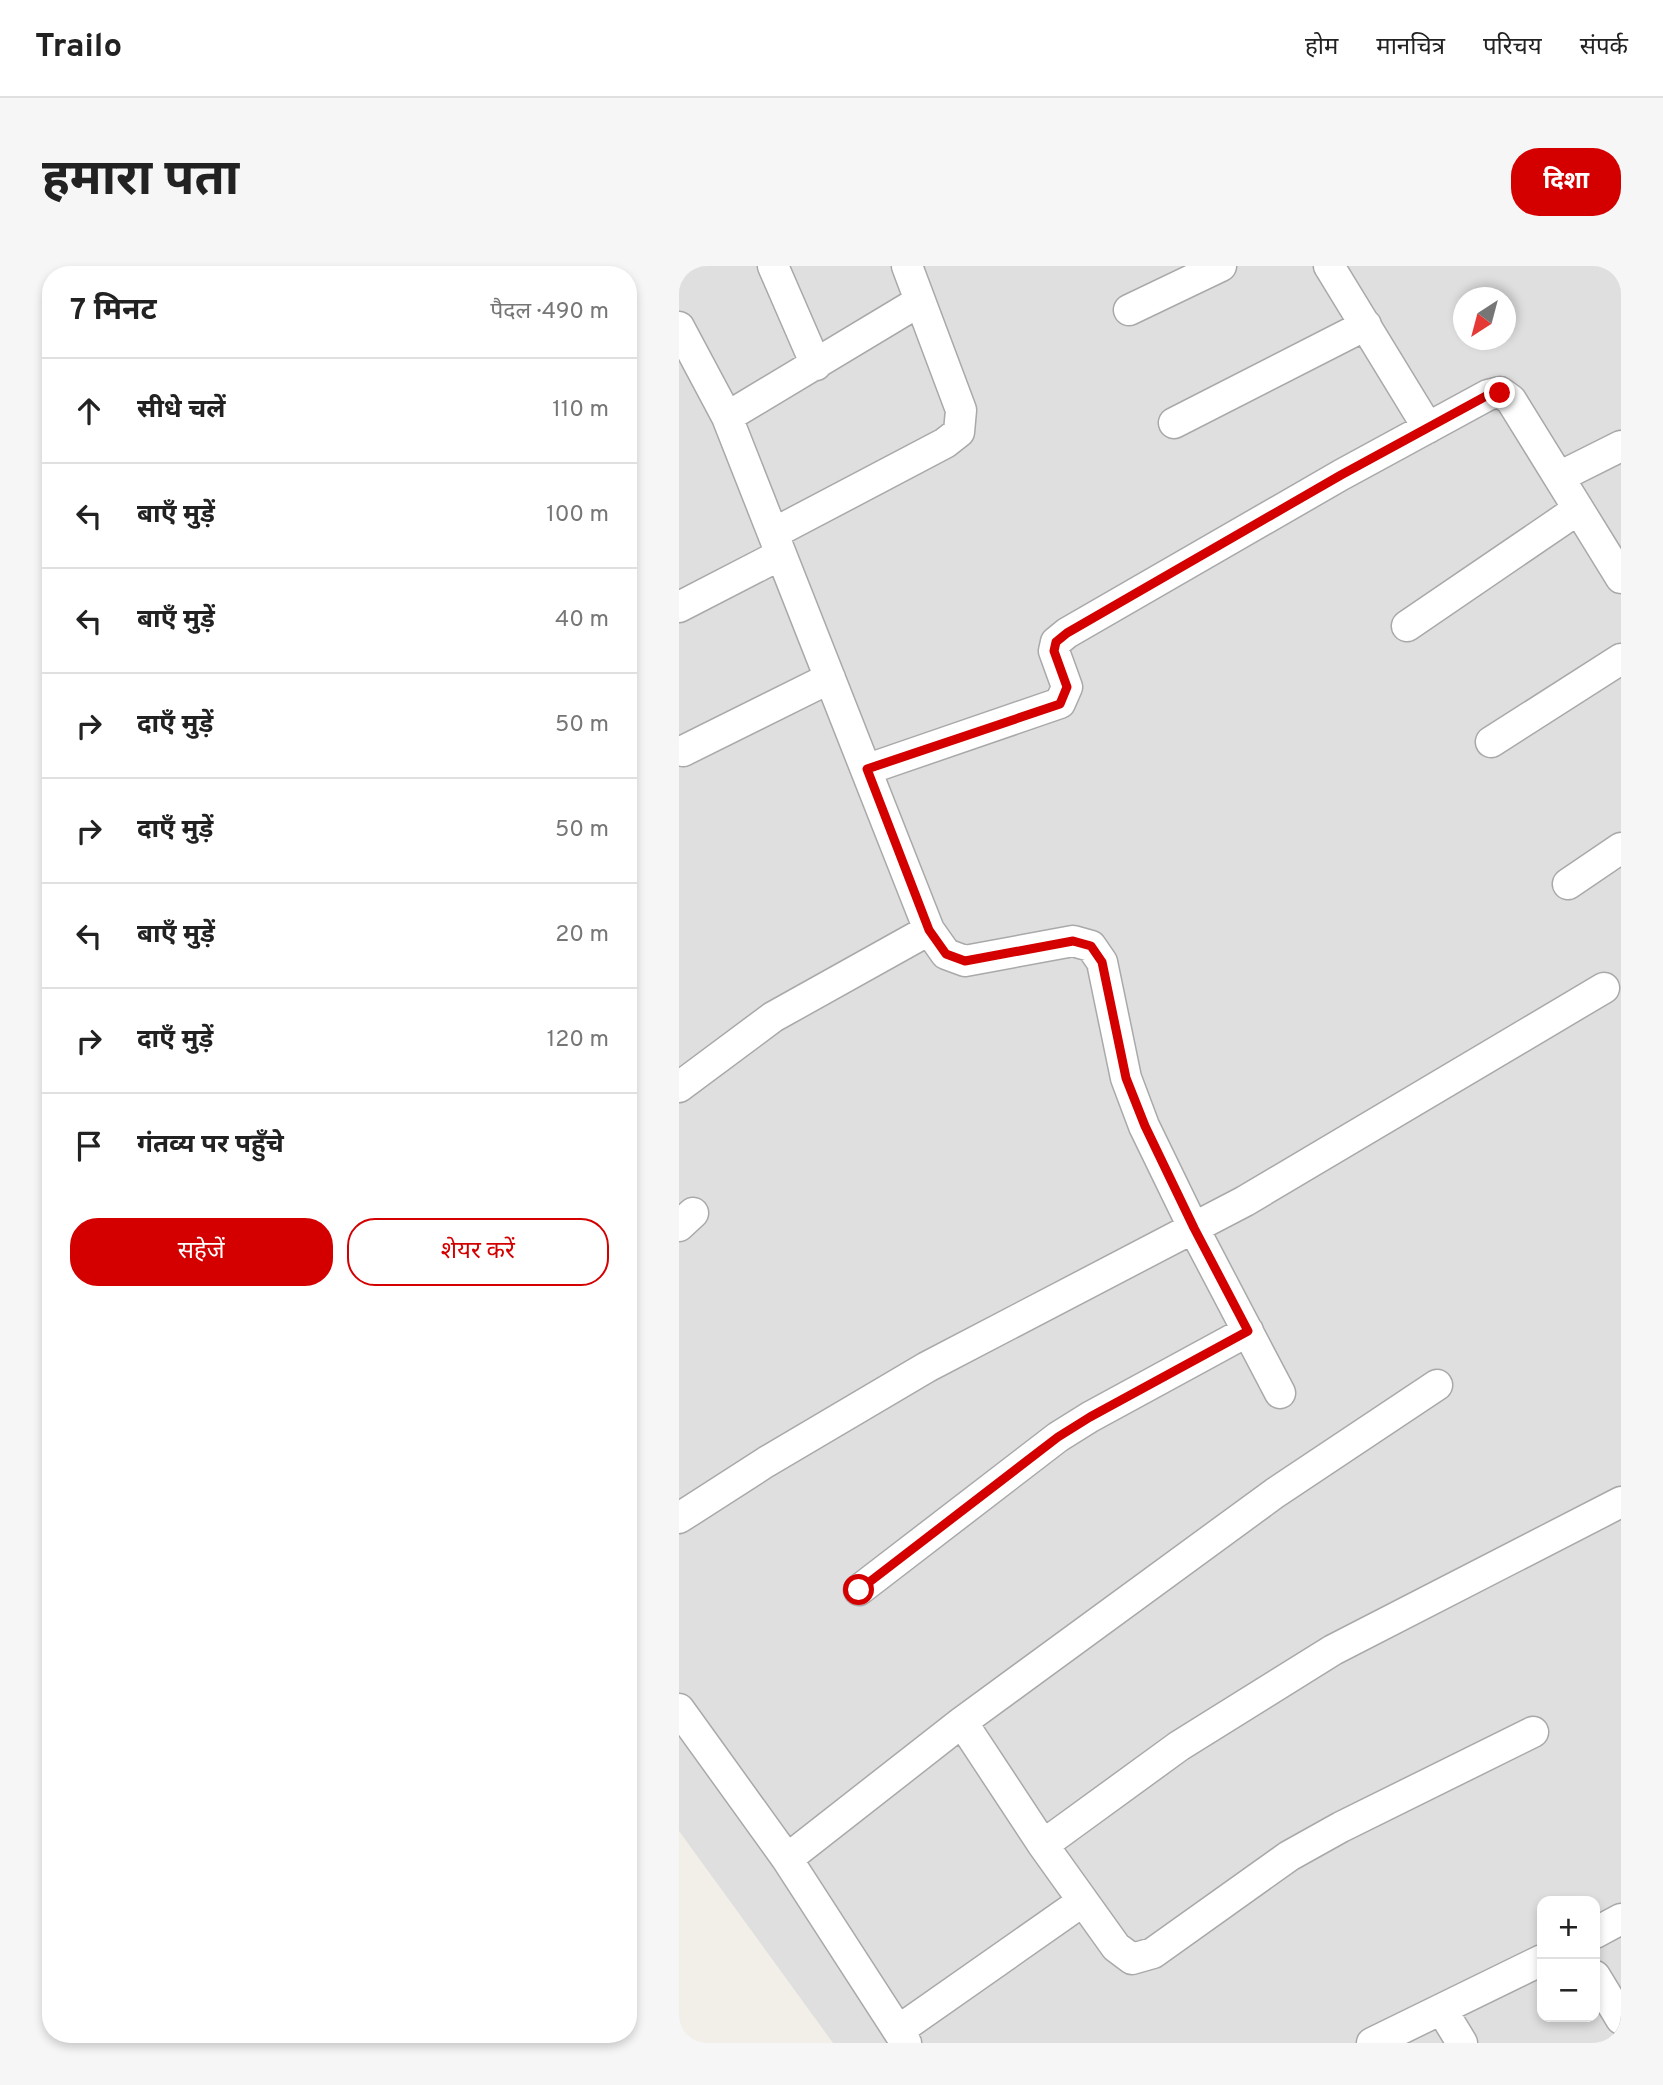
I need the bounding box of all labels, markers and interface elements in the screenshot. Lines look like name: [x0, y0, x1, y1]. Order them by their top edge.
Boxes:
text: Trailo: [35, 27, 122, 69]
text: होम: [1305, 33, 1338, 63]
text: मानचित्र: [1376, 33, 1445, 63]
text: परिचय: [1483, 33, 1542, 63]
text: संपर्क: [1580, 33, 1628, 63]
button: दिशा: [1511, 148, 1621, 216]
text: हमारा पता: [42, 151, 239, 213]
north arrow: [1453, 287, 1516, 350]
text: 7 मिनट: [70, 293, 157, 330]
text: पैदल · 490 m: [490, 298, 609, 327]
route end: [1484, 377, 1515, 408]
icon: ahead: [70, 392, 108, 430]
text: सीधे चलें: [137, 394, 225, 427]
text: 110 m: [552, 396, 609, 425]
icon: left: [70, 497, 108, 535]
text: बाएँ मुड़ें: [137, 499, 215, 532]
text: 100 m: [546, 501, 609, 530]
icon: left: [70, 602, 108, 640]
text: बाएँ मुड़ें: [137, 604, 215, 637]
text: 40 m: [555, 606, 609, 635]
icon: right: [70, 707, 108, 745]
text: दाएँ मुड़ें: [137, 709, 213, 742]
text: 50 m: [555, 711, 609, 740]
icon: right: [70, 812, 108, 850]
text: दाएँ मुड़ें: [137, 814, 213, 847]
text: 50 m: [555, 816, 609, 845]
icon: left: [70, 917, 108, 955]
text: बाएँ मुड़ें: [137, 919, 215, 952]
text: 20 m: [555, 921, 609, 950]
icon: right: [70, 1022, 108, 1060]
text: दाएँ मुड़ें: [137, 1024, 213, 1057]
text: 120 m: [547, 1026, 609, 1055]
icon: arrive: [70, 1127, 108, 1165]
text: गंतव्य पर पहुँचे: [137, 1129, 284, 1162]
button: सहेजें: [70, 1218, 333, 1286]
button: शेयर करें: [347, 1218, 609, 1286]
route start: [843, 1574, 874, 1605]
map controls: [1537, 1896, 1600, 2022]
button: +: [1537, 1896, 1600, 1959]
button: −: [1537, 1959, 1600, 2022]

